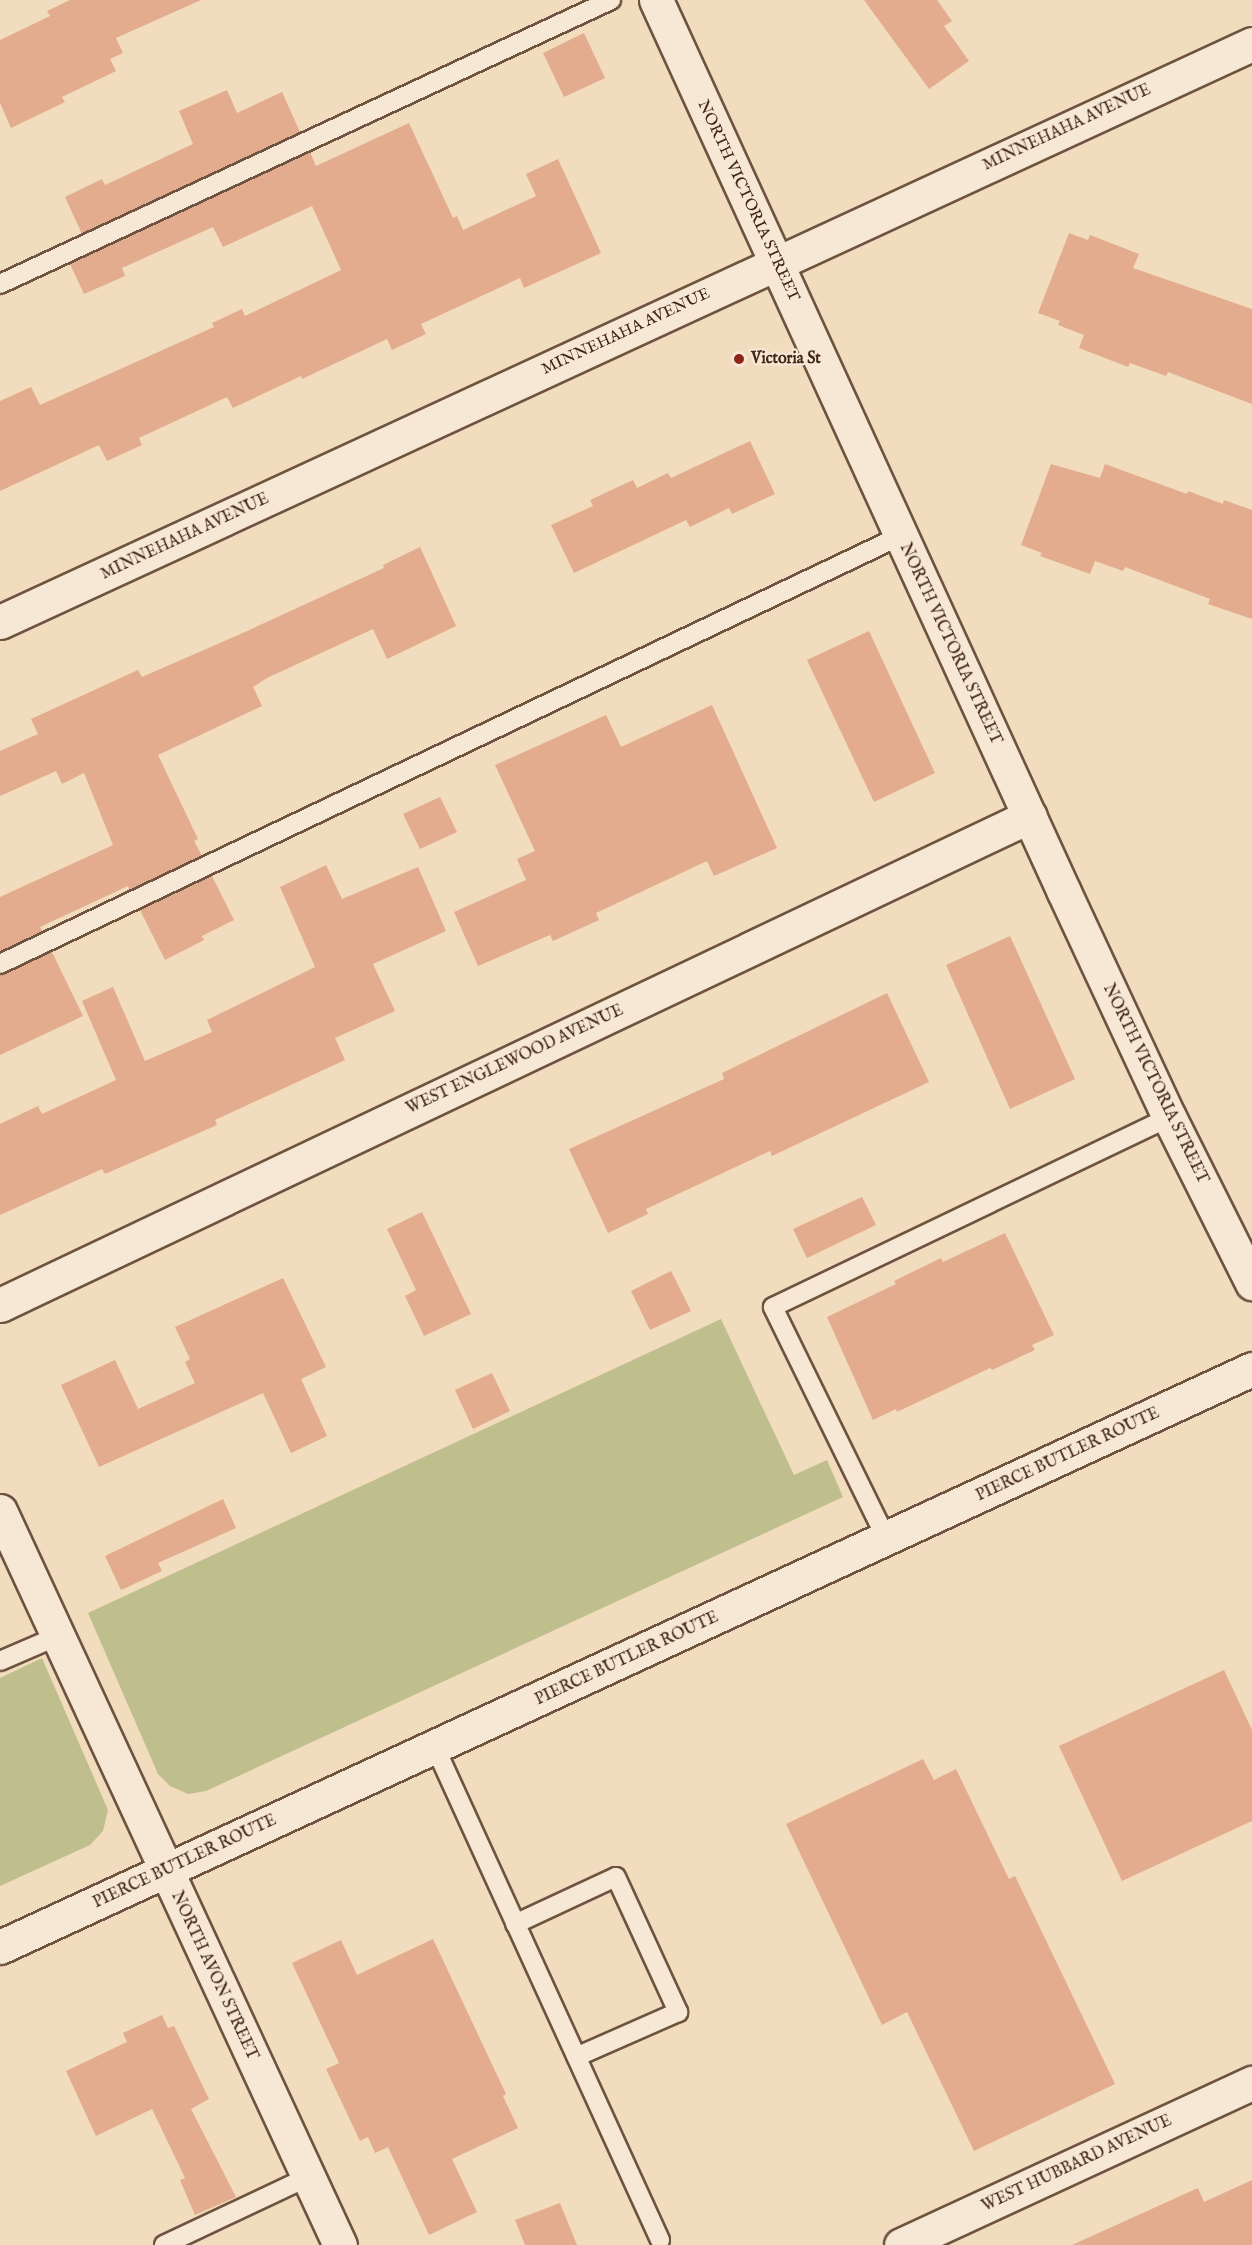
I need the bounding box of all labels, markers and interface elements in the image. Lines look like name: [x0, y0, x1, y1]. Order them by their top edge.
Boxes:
street label: MINNEHAHA AVENUE: [980, 81, 1154, 175]
street label: NORTH VICTORIA STREET: [693, 97, 803, 305]
street label: MINNEHAHA AVENUE: [539, 285, 713, 379]
place label: Victoria St: [751, 349, 821, 369]
marker: Victoria St: [732, 352, 746, 366]
street label: MINNEHAHA AVENUE: [98, 490, 272, 584]
street label: NORTH VICTORIA STREET: [895, 540, 1005, 748]
street label: NORTH VICTORIA STREET: [1098, 981, 1212, 1187]
street label: WEST ENGLEWOOD AVENUE: [403, 1001, 627, 1119]
street label: PIERCE BUTLER ROUTE: [973, 1404, 1163, 1506]
street label: PIERCE BUTLER ROUTE: [532, 1608, 722, 1710]
street label: PIERCE BUTLER ROUTE: [90, 1811, 280, 1913]
street label: NORTH AVON STREET: [166, 1889, 262, 2063]
street label: WEST HUBBARD AVENUE: [979, 2111, 1175, 2217]

